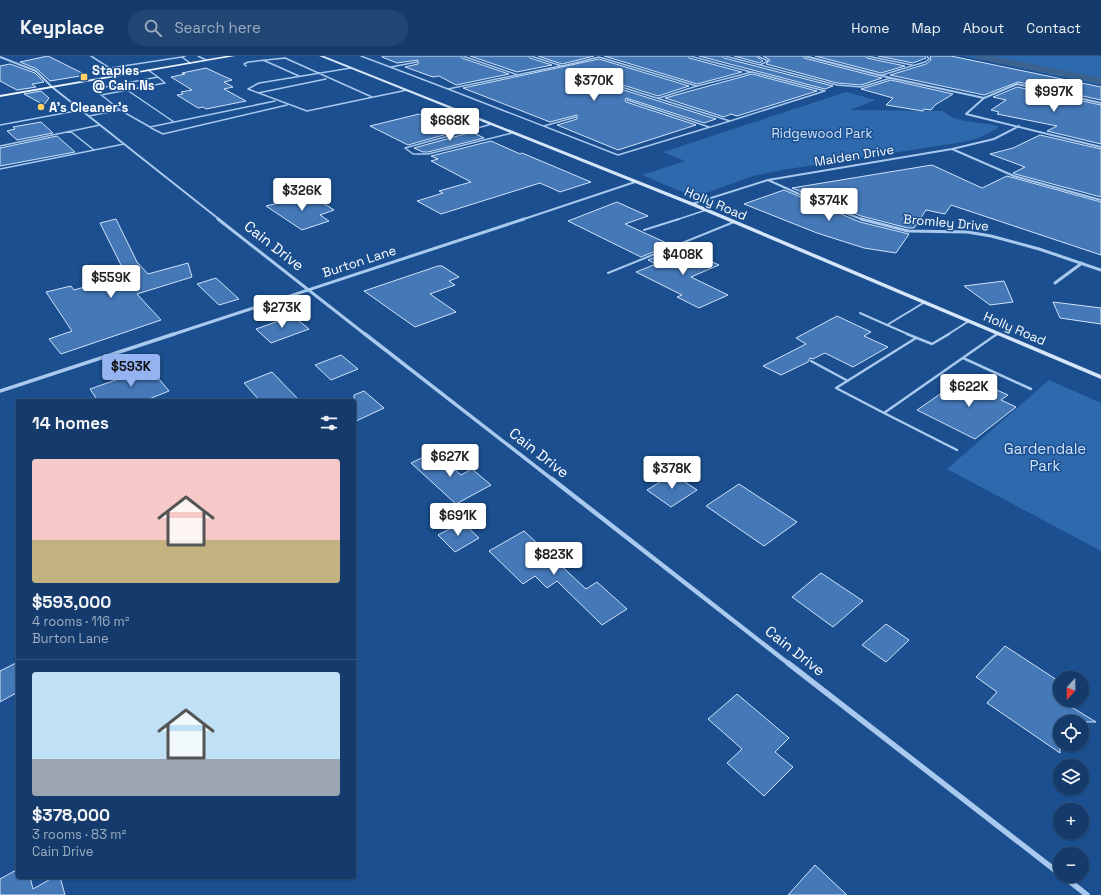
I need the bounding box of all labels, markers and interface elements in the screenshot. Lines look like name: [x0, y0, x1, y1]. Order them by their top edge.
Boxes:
search box: [128, 10, 408, 46]
text: Keyplace: [20, 15, 104, 40]
icon: search: [142, 17, 164, 39]
text: Search here: [174, 18, 261, 37]
text: Home: [851, 19, 889, 37]
text: Map: [911, 19, 941, 37]
text: About: [963, 19, 1004, 37]
text: Contact: [1026, 19, 1081, 37]
place label: Staples @ Cain Ns: [92, 62, 155, 94]
pin: $370K: [566, 68, 622, 102]
marker: Staples @ Cain Ns: [79, 72, 89, 82]
text: $370K: [574, 72, 614, 89]
pin: $997K: [1026, 79, 1082, 113]
text: $997K: [1034, 83, 1074, 100]
place label: A's Cleaner's: [49, 99, 128, 116]
marker: A's Cleaner's: [36, 102, 46, 112]
pin: $668K: [422, 108, 478, 142]
text: $668K: [430, 112, 470, 129]
park label: Ridgewood Park: [772, 125, 872, 142]
street label: Malden Drive: [813, 141, 895, 170]
pin: $326K: [274, 178, 330, 212]
text: $326K: [282, 182, 322, 199]
street label: Holly Road: [682, 183, 750, 224]
pin: $374K: [801, 188, 857, 222]
text: $374K: [810, 192, 848, 209]
street label: Bromley Drive: [902, 210, 989, 235]
street label: Cain Drive: [241, 216, 308, 275]
street label: Burton Lane: [320, 242, 398, 281]
pin: $408K: [655, 242, 711, 276]
text: $408K: [663, 246, 703, 263]
pin: $559K: [83, 265, 139, 299]
text: $559K: [91, 269, 131, 286]
pin: $273K: [254, 295, 310, 329]
text: $273K: [263, 299, 301, 316]
street label: Holly Road: [981, 308, 1049, 349]
pin: $593K: [103, 354, 159, 388]
text: $593K: [111, 358, 151, 375]
pin: $622K: [941, 374, 997, 408]
text: $622K: [949, 378, 989, 395]
text: 14 homes: [32, 412, 109, 434]
icon: filters: [318, 412, 340, 434]
street label: Cain Drive: [506, 423, 573, 482]
park label: Gardendale Park: [1004, 439, 1086, 475]
pin: $627K: [422, 444, 478, 478]
text: $627K: [431, 448, 469, 465]
pin: $378K: [644, 456, 700, 490]
text: $378K: [653, 460, 691, 477]
icon: home: [150, 485, 222, 557]
pin: $691K: [430, 503, 486, 537]
text: $691K: [439, 507, 477, 524]
pin: $823K: [526, 542, 582, 576]
text: $823K: [534, 546, 574, 563]
text: $593,000: [32, 591, 111, 613]
text: 4 rooms · 116 m²: [32, 613, 129, 630]
street label: Cain Drive: [762, 621, 829, 680]
text: Burton Lane: [32, 630, 109, 647]
north arrow: [1053, 671, 1089, 707]
map controls: [1053, 671, 1089, 883]
icon: home: [150, 698, 222, 770]
button: locate: [1053, 715, 1089, 751]
button: layers: [1053, 759, 1089, 795]
button: +: [1053, 803, 1089, 839]
text: $378,000: [32, 804, 110, 826]
text: 3 rooms · 83 m²: [32, 826, 126, 843]
text: Cain Drive: [32, 843, 93, 860]
button: −: [1053, 847, 1089, 883]

